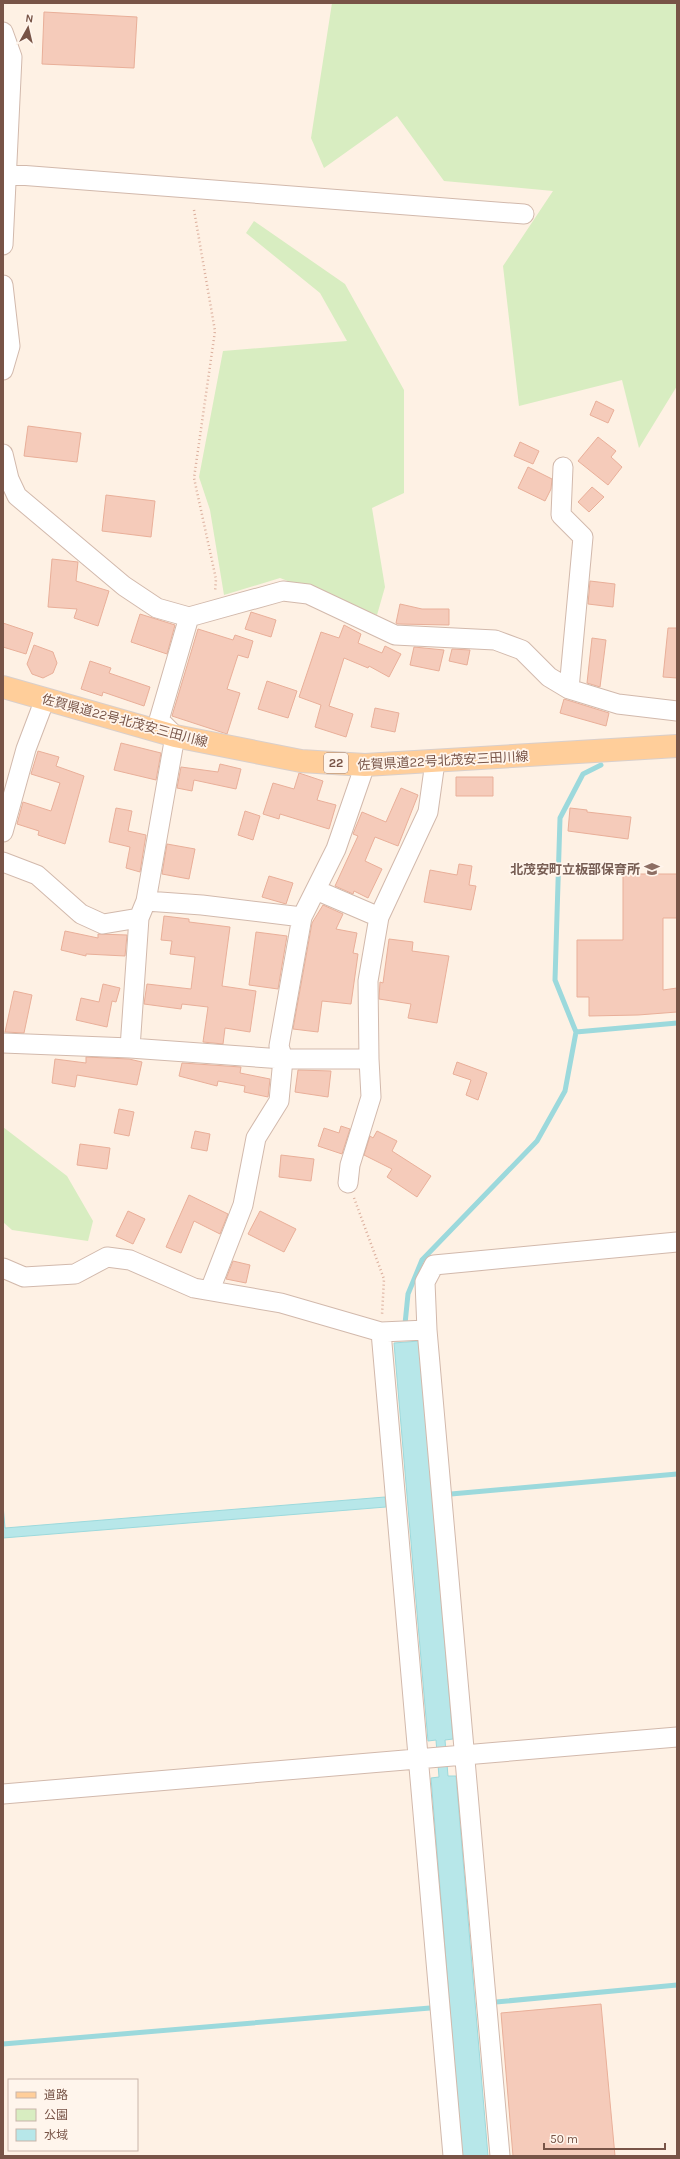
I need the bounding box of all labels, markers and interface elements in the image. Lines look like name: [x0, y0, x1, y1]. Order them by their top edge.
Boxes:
north arrow: [8, 8, 48, 48]
text: N: [25, 12, 34, 26]
street label: 佐賀県道22号北茂安三田川線: [40, 691, 209, 750]
street label: 佐賀県道22号北茂安三田川線: [357, 749, 529, 772]
road number: 22: [324, 753, 348, 773]
school or university icon: 北茂安町立板部保育所: [643, 860, 661, 878]
place label: 北茂安町立板部保育所: [510, 862, 640, 877]
legend: [8, 2079, 138, 2151]
text: 道路: [44, 2088, 68, 2102]
text: 公園: [44, 2108, 68, 2122]
scale bar: [544, 2125, 665, 2151]
text: 水域: [44, 2128, 68, 2142]
text: 50 m: [550, 2132, 578, 2146]

